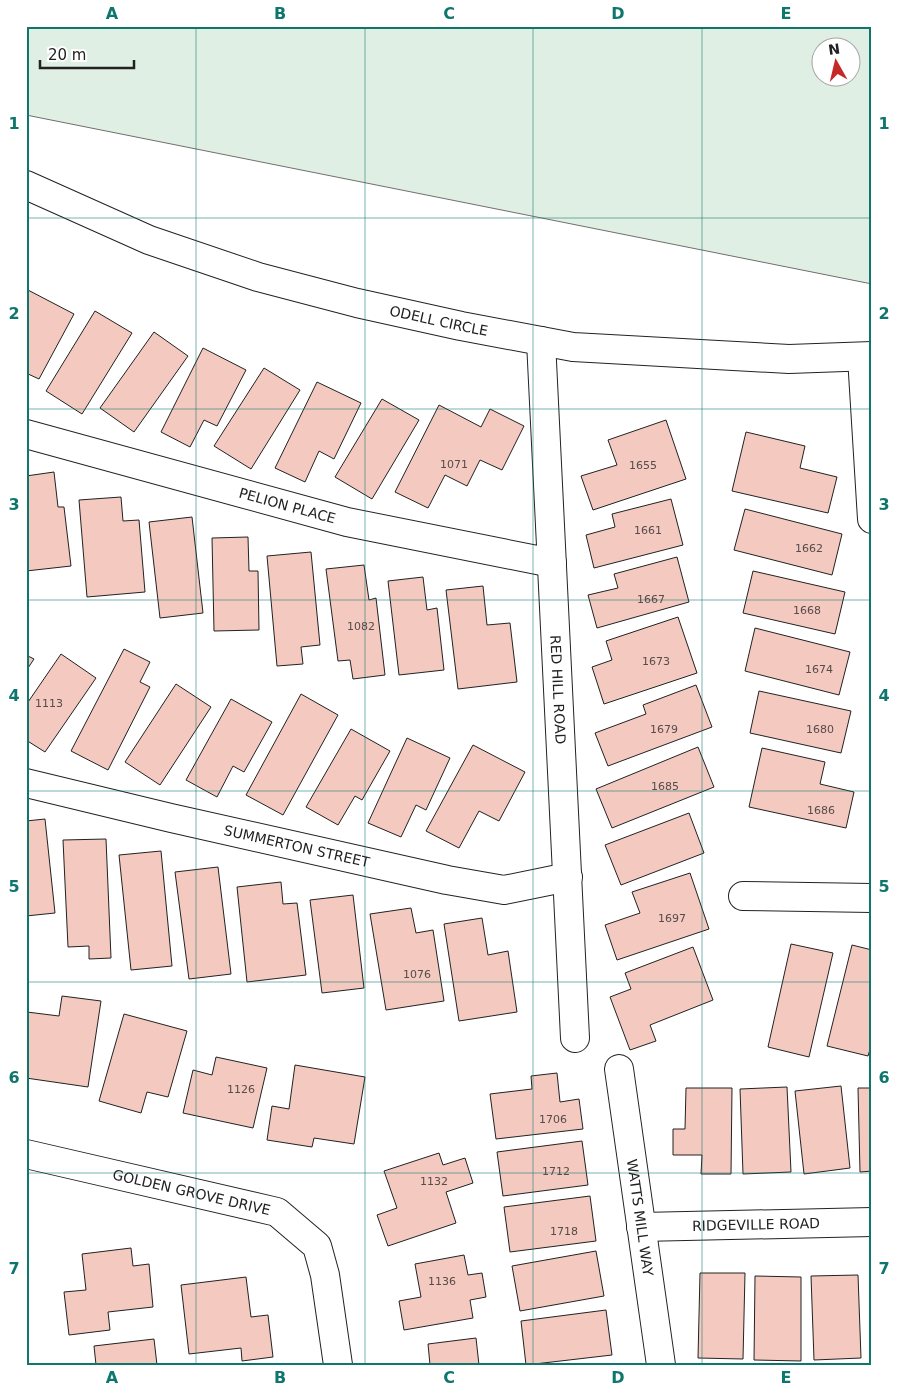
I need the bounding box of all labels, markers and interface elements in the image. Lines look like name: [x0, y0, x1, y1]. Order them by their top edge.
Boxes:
text: A: [106, 4, 119, 23]
text: B: [274, 4, 286, 23]
text: C: [443, 4, 455, 23]
text: D: [611, 4, 625, 23]
text: E: [781, 4, 791, 23]
scale bar: [40, 38, 134, 70]
north arrow: [810, 38, 860, 88]
text: N: [827, 40, 841, 58]
text: 20 m: [48, 46, 86, 64]
text: 1: [8, 114, 20, 133]
text: 1: [878, 114, 890, 133]
street label: ODELL CIRCLE: [388, 302, 489, 339]
text: 2: [8, 304, 20, 323]
text: 2: [878, 304, 890, 323]
house number: 1071: [440, 458, 468, 471]
house number: 1655: [629, 459, 657, 472]
street label: PELION PLACE: [237, 485, 338, 527]
text: 3: [8, 495, 20, 514]
text: 3: [878, 495, 890, 514]
house number: 1661: [634, 524, 662, 537]
house number: 1662: [795, 542, 823, 555]
house number: 1667: [637, 593, 665, 606]
house number: 1668: [793, 604, 821, 617]
house number: 1082: [347, 620, 375, 633]
street label: RED HILL ROAD: [547, 635, 569, 745]
house number: 1673: [642, 655, 670, 668]
house number: 1674: [805, 663, 833, 676]
text: 4: [8, 686, 20, 705]
text: 4: [878, 686, 890, 705]
house number: 1113: [35, 697, 63, 710]
house number: 1679: [650, 723, 678, 736]
house number: 1680: [806, 723, 834, 736]
house number: 1685: [651, 780, 679, 793]
house number: 1686: [807, 804, 835, 817]
street label: SUMMERTON STREET: [222, 822, 372, 870]
text: 5: [8, 877, 20, 896]
text: 5: [878, 877, 890, 896]
house number: 1697: [658, 912, 686, 925]
house number: 1076: [403, 968, 431, 981]
text: 6: [8, 1068, 20, 1087]
text: 6: [878, 1068, 890, 1087]
house number: 1126: [227, 1083, 255, 1096]
house number: 1706: [539, 1113, 567, 1126]
street label: WATTS MILL WAY: [624, 1158, 656, 1278]
house number: 1712: [542, 1165, 570, 1178]
street label: GOLDEN GROVE DRIVE: [111, 1166, 272, 1218]
house number: 1132: [420, 1175, 448, 1188]
street label: RIDGEVILLE ROAD: [692, 1215, 820, 1234]
house number: 1718: [550, 1225, 578, 1238]
text: 7: [8, 1259, 20, 1278]
text: 7: [878, 1259, 890, 1278]
house number: 1136: [428, 1275, 456, 1288]
text: A: [106, 1368, 119, 1387]
text: B: [274, 1368, 286, 1387]
text: C: [443, 1368, 455, 1387]
text: D: [611, 1368, 625, 1387]
text: E: [781, 1368, 791, 1387]

